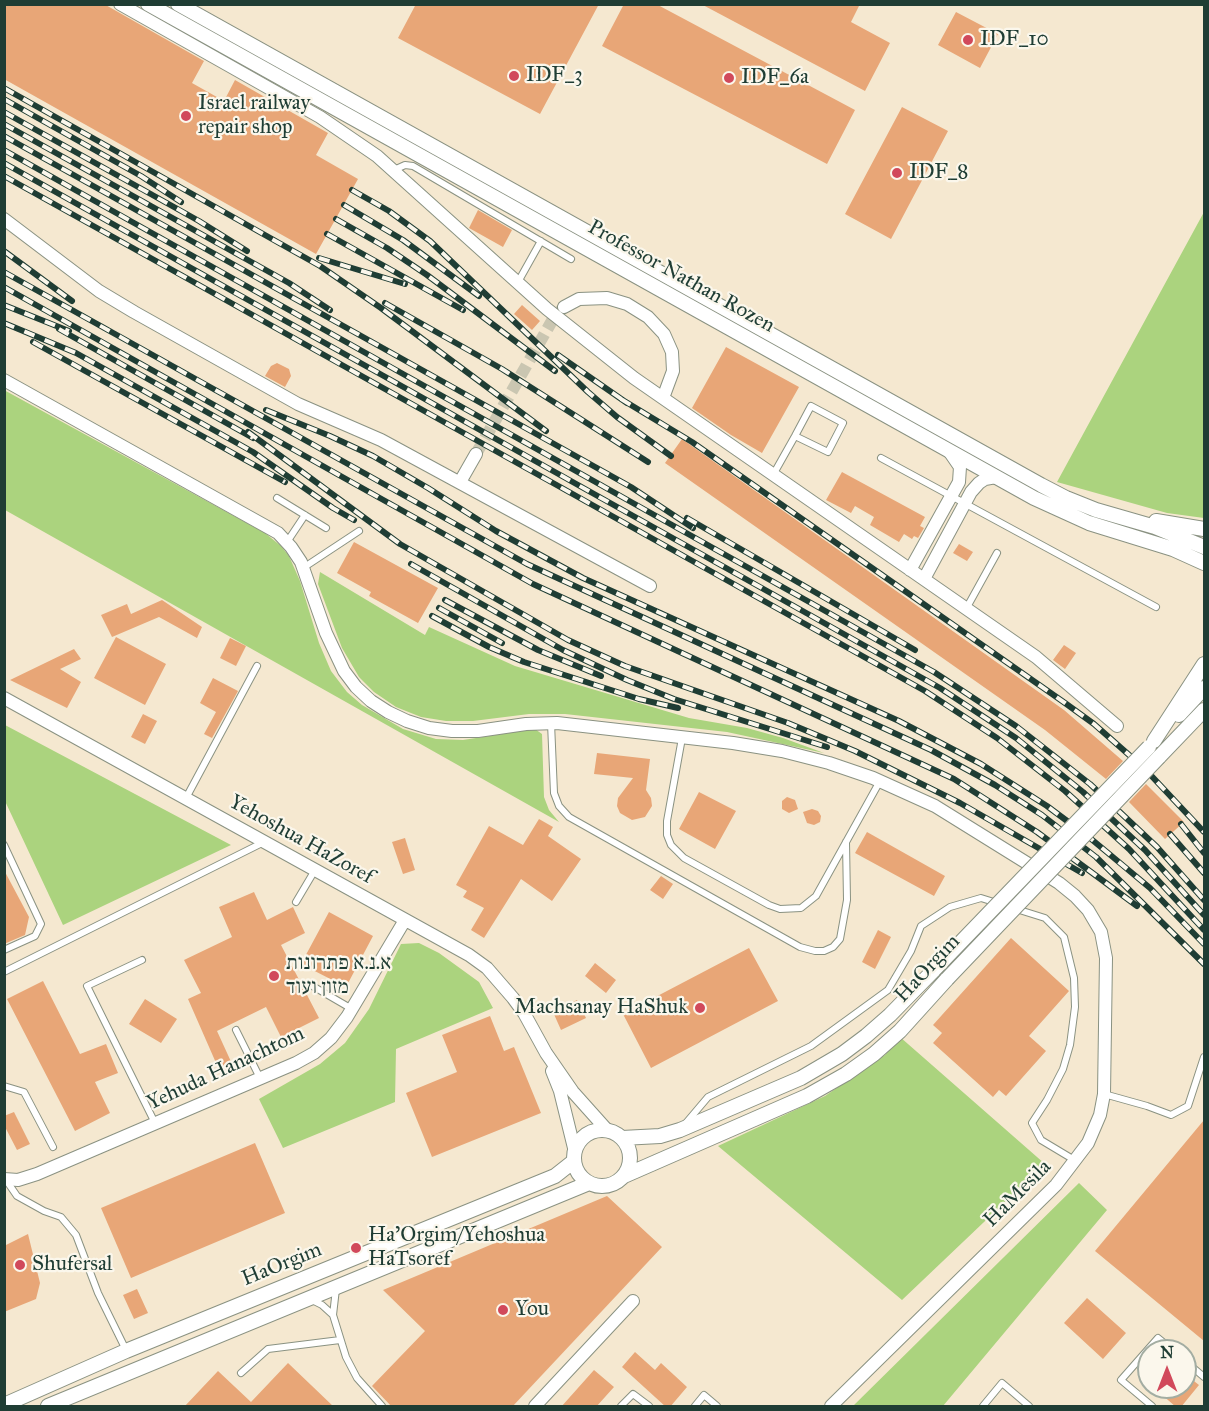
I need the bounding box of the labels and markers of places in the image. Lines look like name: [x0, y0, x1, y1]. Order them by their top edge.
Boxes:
place label: IDF_10: [980, 27, 1049, 53]
marker: IDF_10: [961, 33, 975, 47]
place label: IDF_3: [526, 63, 583, 89]
place label: IDF_6a: [741, 65, 809, 91]
marker: IDF_3: [507, 69, 521, 83]
marker: IDF_6a: [722, 71, 736, 85]
place label: Israel railway repair shop: [198, 91, 310, 141]
marker: Israel railway repair shop: [179, 109, 193, 123]
place label: IDF_8: [909, 160, 968, 186]
marker: IDF_8: [890, 166, 904, 180]
place label: א.נ.א פתרונות מזון ועוד: [286, 951, 391, 1001]
marker: א.נ.א פתרונות מזון ועוד: [267, 969, 281, 983]
place label: Machsanay HaShuk: [514, 995, 688, 1021]
marker: Machsanay HaShuk: [693, 1001, 707, 1015]
place label: Ha'Orgim/Yehoshua HaTsoref: [368, 1223, 545, 1273]
marker: Ha'Orgim/Yehoshua HaTsoref: [349, 1241, 363, 1255]
place label: Shufersal: [32, 1252, 113, 1278]
marker: Shufersal: [13, 1258, 27, 1272]
place label: You: [515, 1297, 549, 1323]
marker: You: [496, 1303, 510, 1317]

